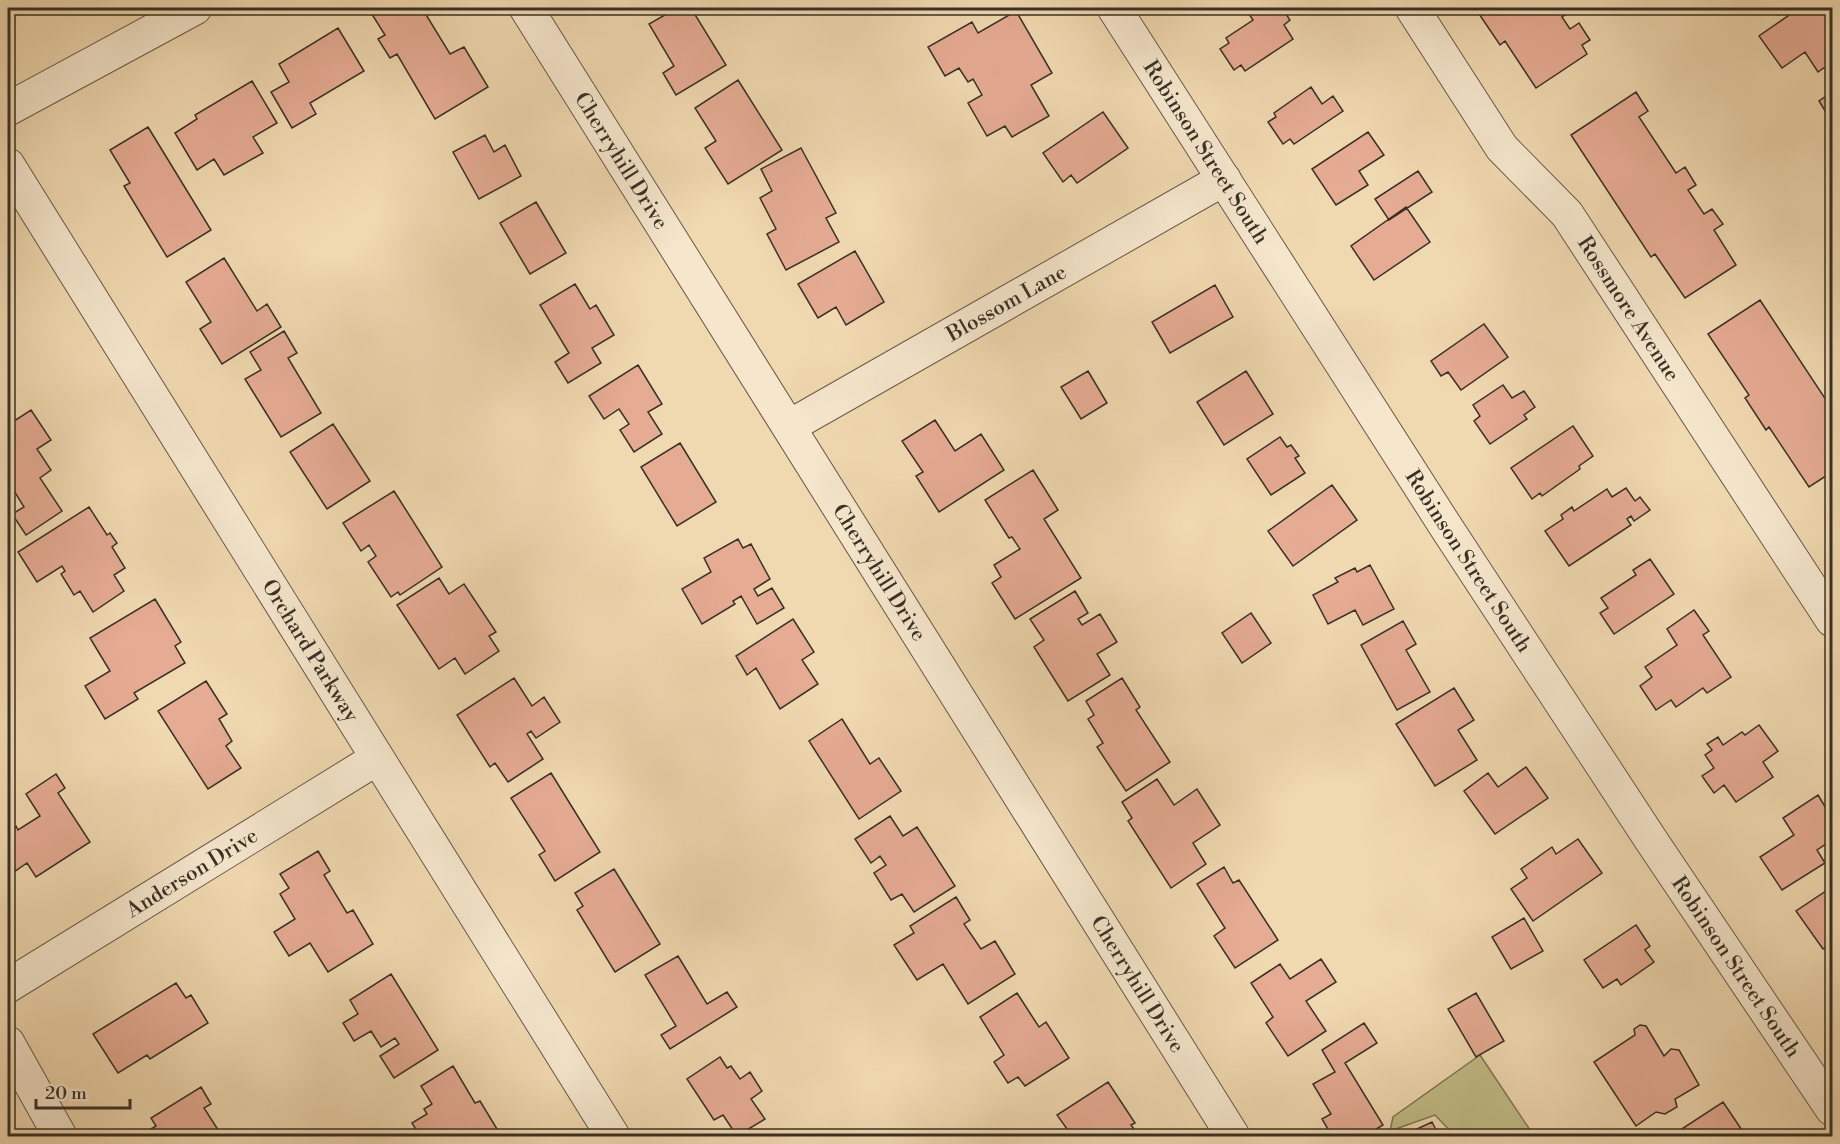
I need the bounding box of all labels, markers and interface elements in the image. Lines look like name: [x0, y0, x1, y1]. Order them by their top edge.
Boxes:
street label: Robinson Street South: [1137, 56, 1274, 250]
street label: Cherryhill Drive: [568, 88, 673, 234]
street label: Rossmore Avenue: [1571, 232, 1685, 387]
street label: Blossom Lane: [942, 259, 1071, 349]
street label: Robinson Street South: [1399, 465, 1537, 658]
street label: Cherryhill Drive: [826, 499, 932, 646]
street label: Orchard Parkway: [255, 575, 364, 728]
street label: Anderson Drive: [121, 823, 263, 924]
street label: Robinson Street South: [1665, 872, 1806, 1063]
street label: Cherryhill Drive: [1084, 911, 1190, 1058]
scale bar: [36, 1072, 130, 1110]
text: 20 m: [45, 1082, 87, 1105]

